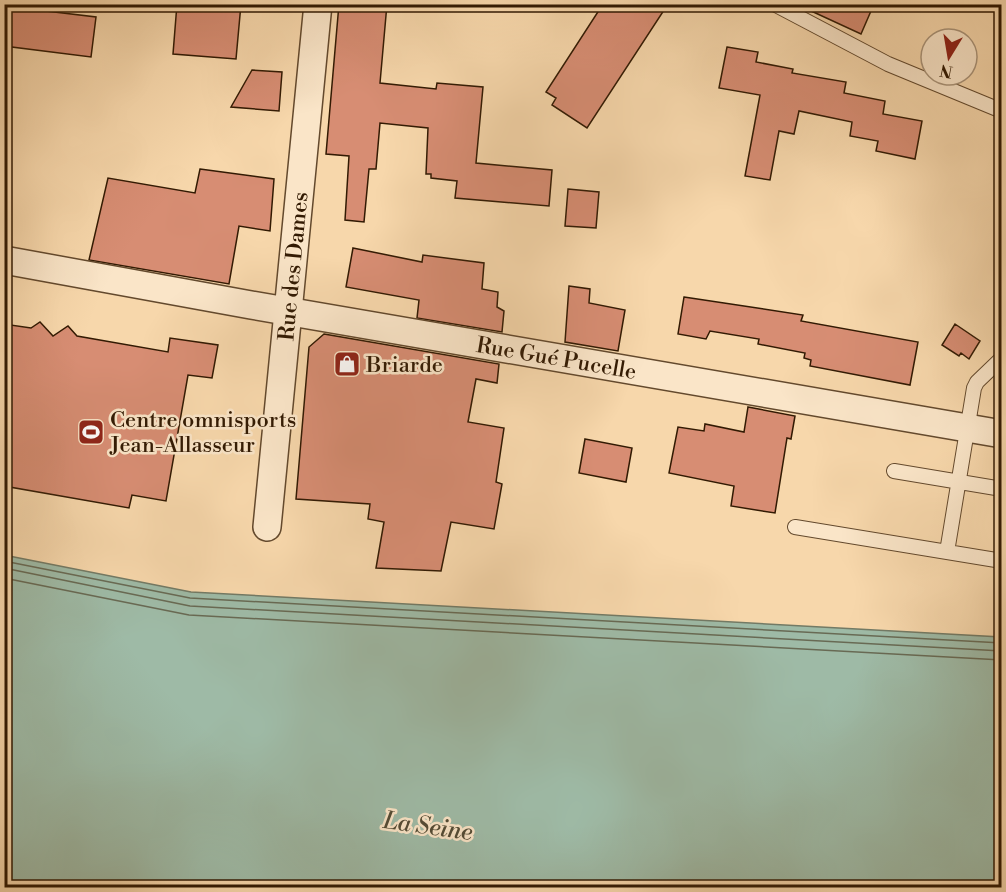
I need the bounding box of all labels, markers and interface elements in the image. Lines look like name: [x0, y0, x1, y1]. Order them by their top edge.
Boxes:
north arrow: [919, 27, 979, 87]
text: N: [938, 60, 954, 82]
street label: Rue des Dames: [273, 191, 315, 342]
street label: Rue Gué Pucelle: [474, 332, 638, 386]
shop icon: Briarde: [332, 349, 362, 379]
place label: Briarde: [365, 352, 443, 379]
place label: Centre omnisports Jean-Allasseur: [109, 407, 296, 459]
sports icon: Centre omnisports Jean-Allasseur: [76, 417, 106, 447]
water label: La Seine: [380, 806, 474, 848]

